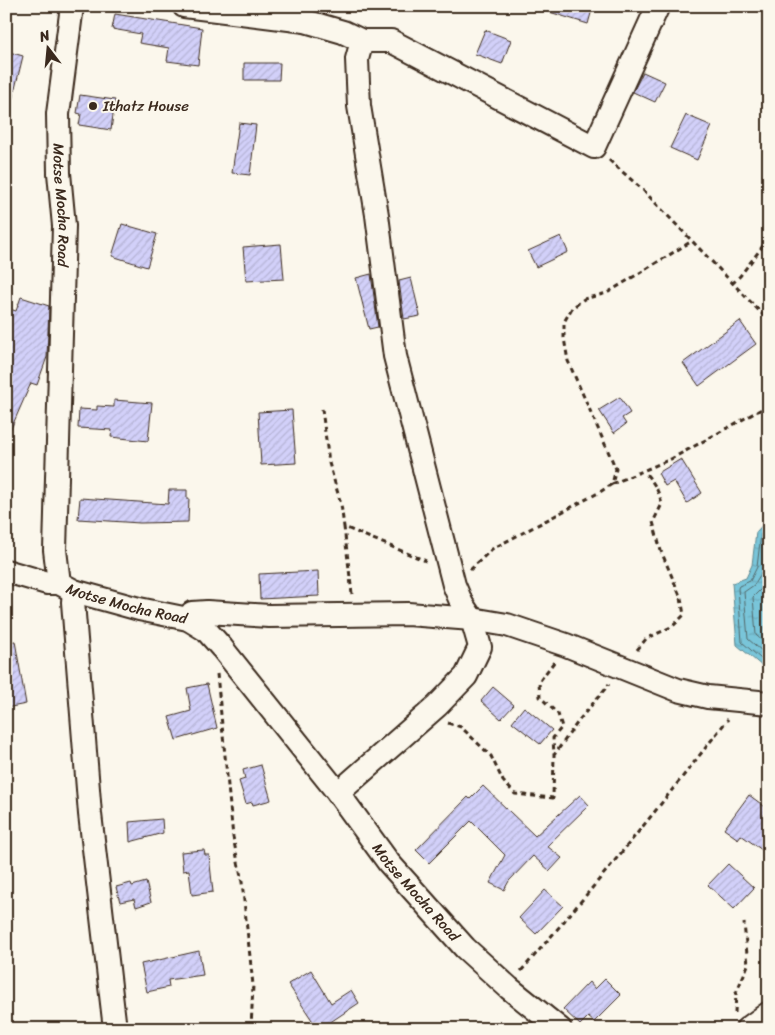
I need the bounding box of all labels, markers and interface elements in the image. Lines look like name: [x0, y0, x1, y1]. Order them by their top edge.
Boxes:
north arrow: [22, 22, 72, 72]
text: N: [35, 23, 53, 50]
place label: Ithatz House: [102, 93, 189, 119]
marker: Ithatz House: [87, 100, 99, 112]
street label: Motse Mocha Road: [45, 143, 77, 268]
street label: Motse Mocha Road: [61, 576, 191, 632]
street label: Motse Mocha Road: [365, 837, 467, 948]

